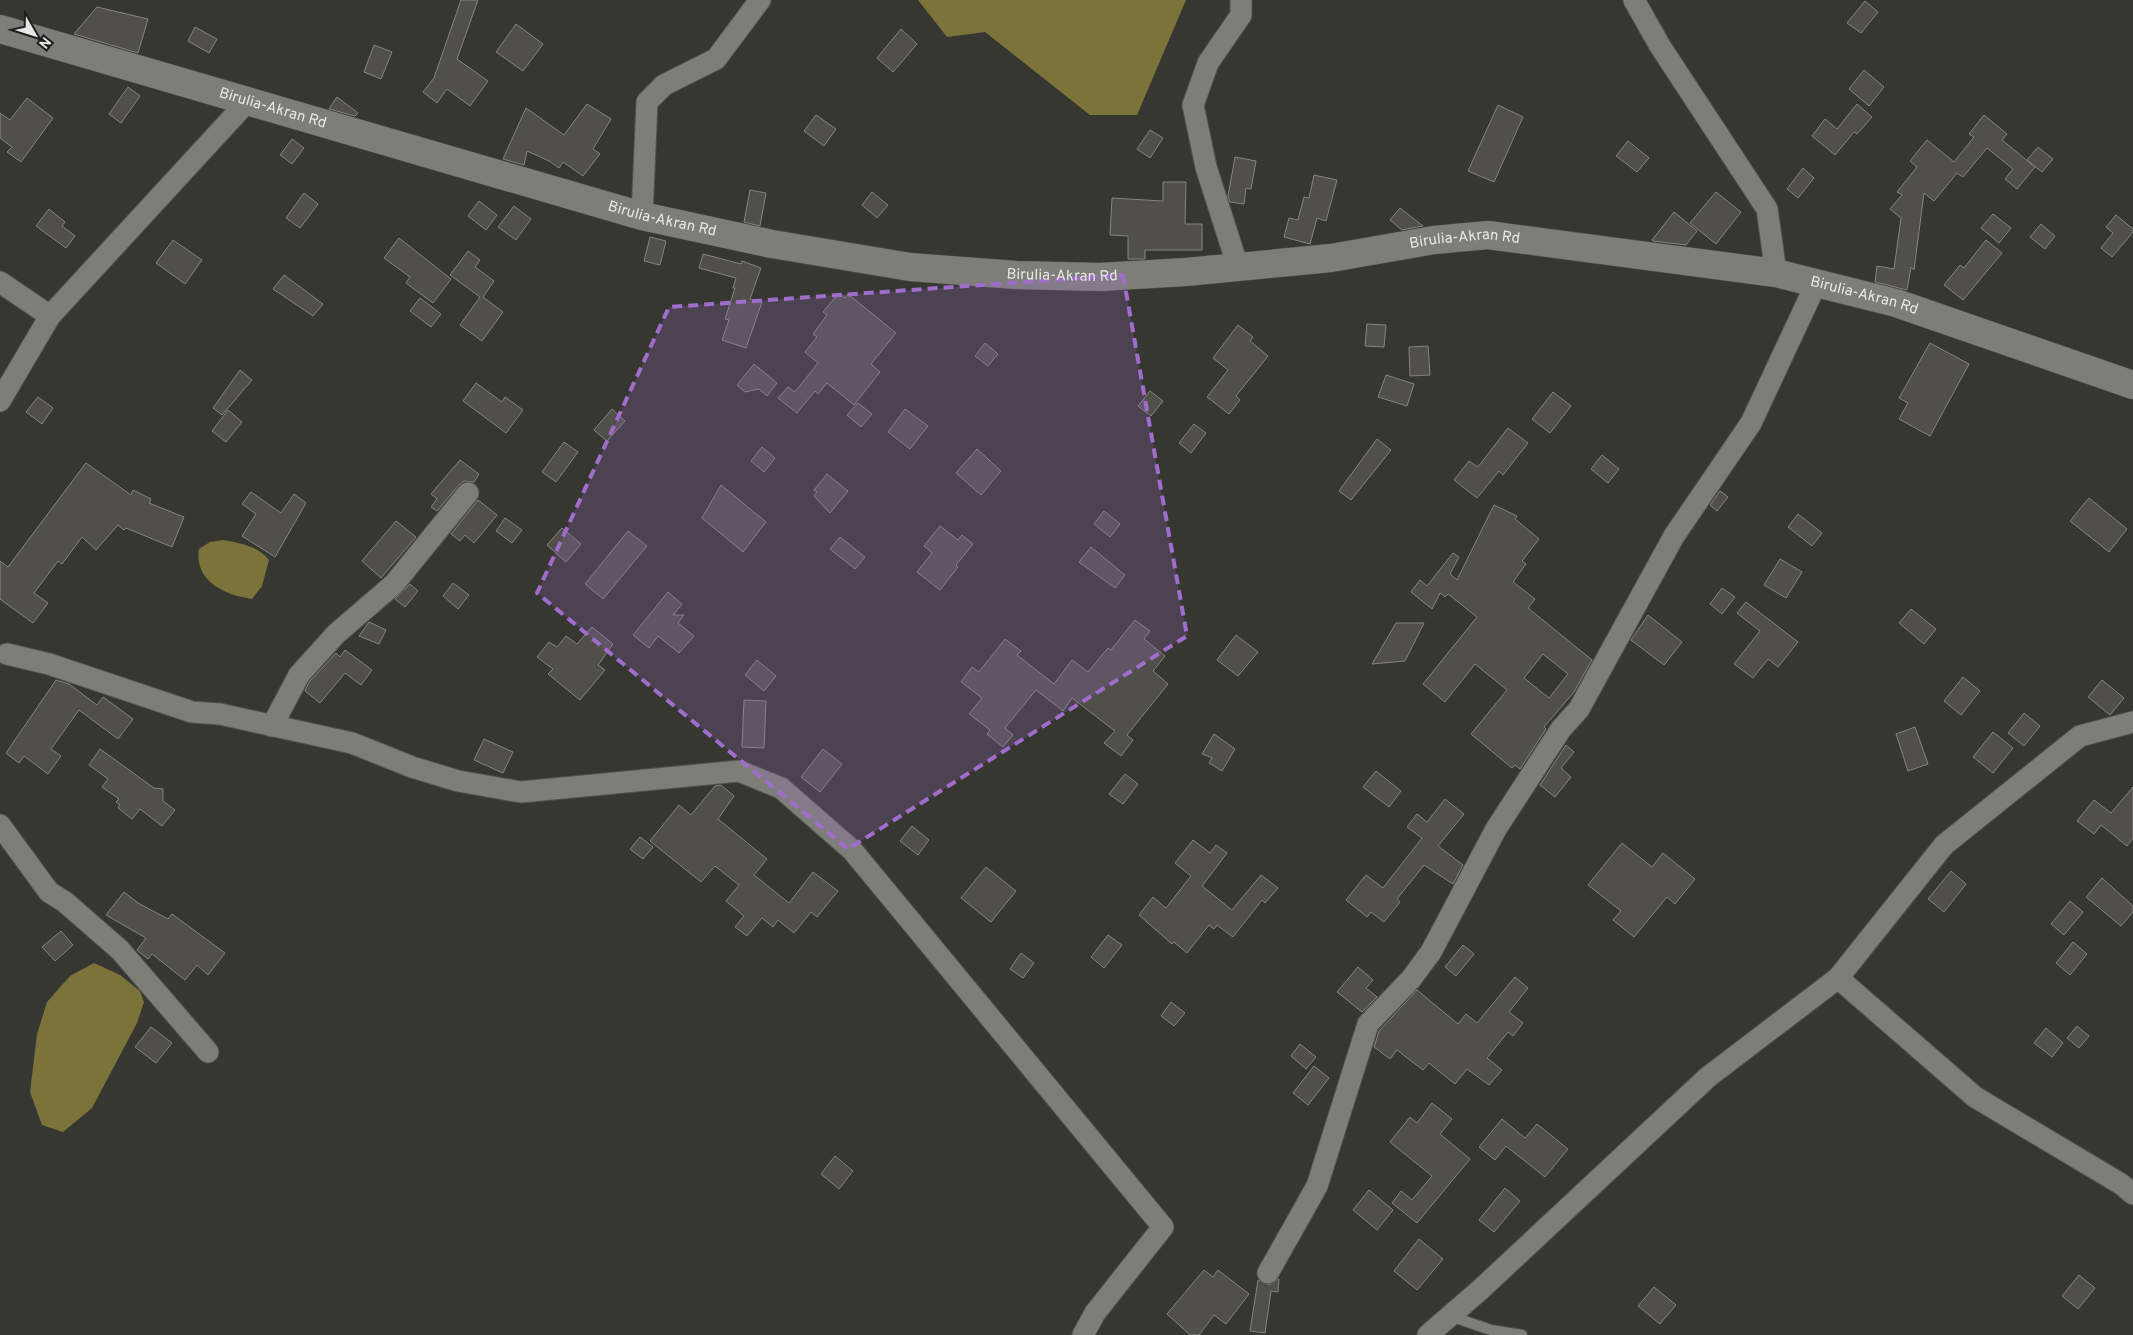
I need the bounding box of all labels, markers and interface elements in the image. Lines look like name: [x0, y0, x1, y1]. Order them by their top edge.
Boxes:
north arrow: [10, 10, 60, 60]
text: N: [34, 33, 54, 51]
street label: Birulia-Akran Rd: [217, 84, 329, 133]
street label: Birulia-Akran Rd: [605, 197, 718, 241]
street label: Birulia-Akran Rd: [1408, 225, 1521, 254]
street label: Birulia-Akran Rd: [1006, 265, 1118, 287]
street label: Birulia-Akran Rd: [1808, 272, 1921, 319]

